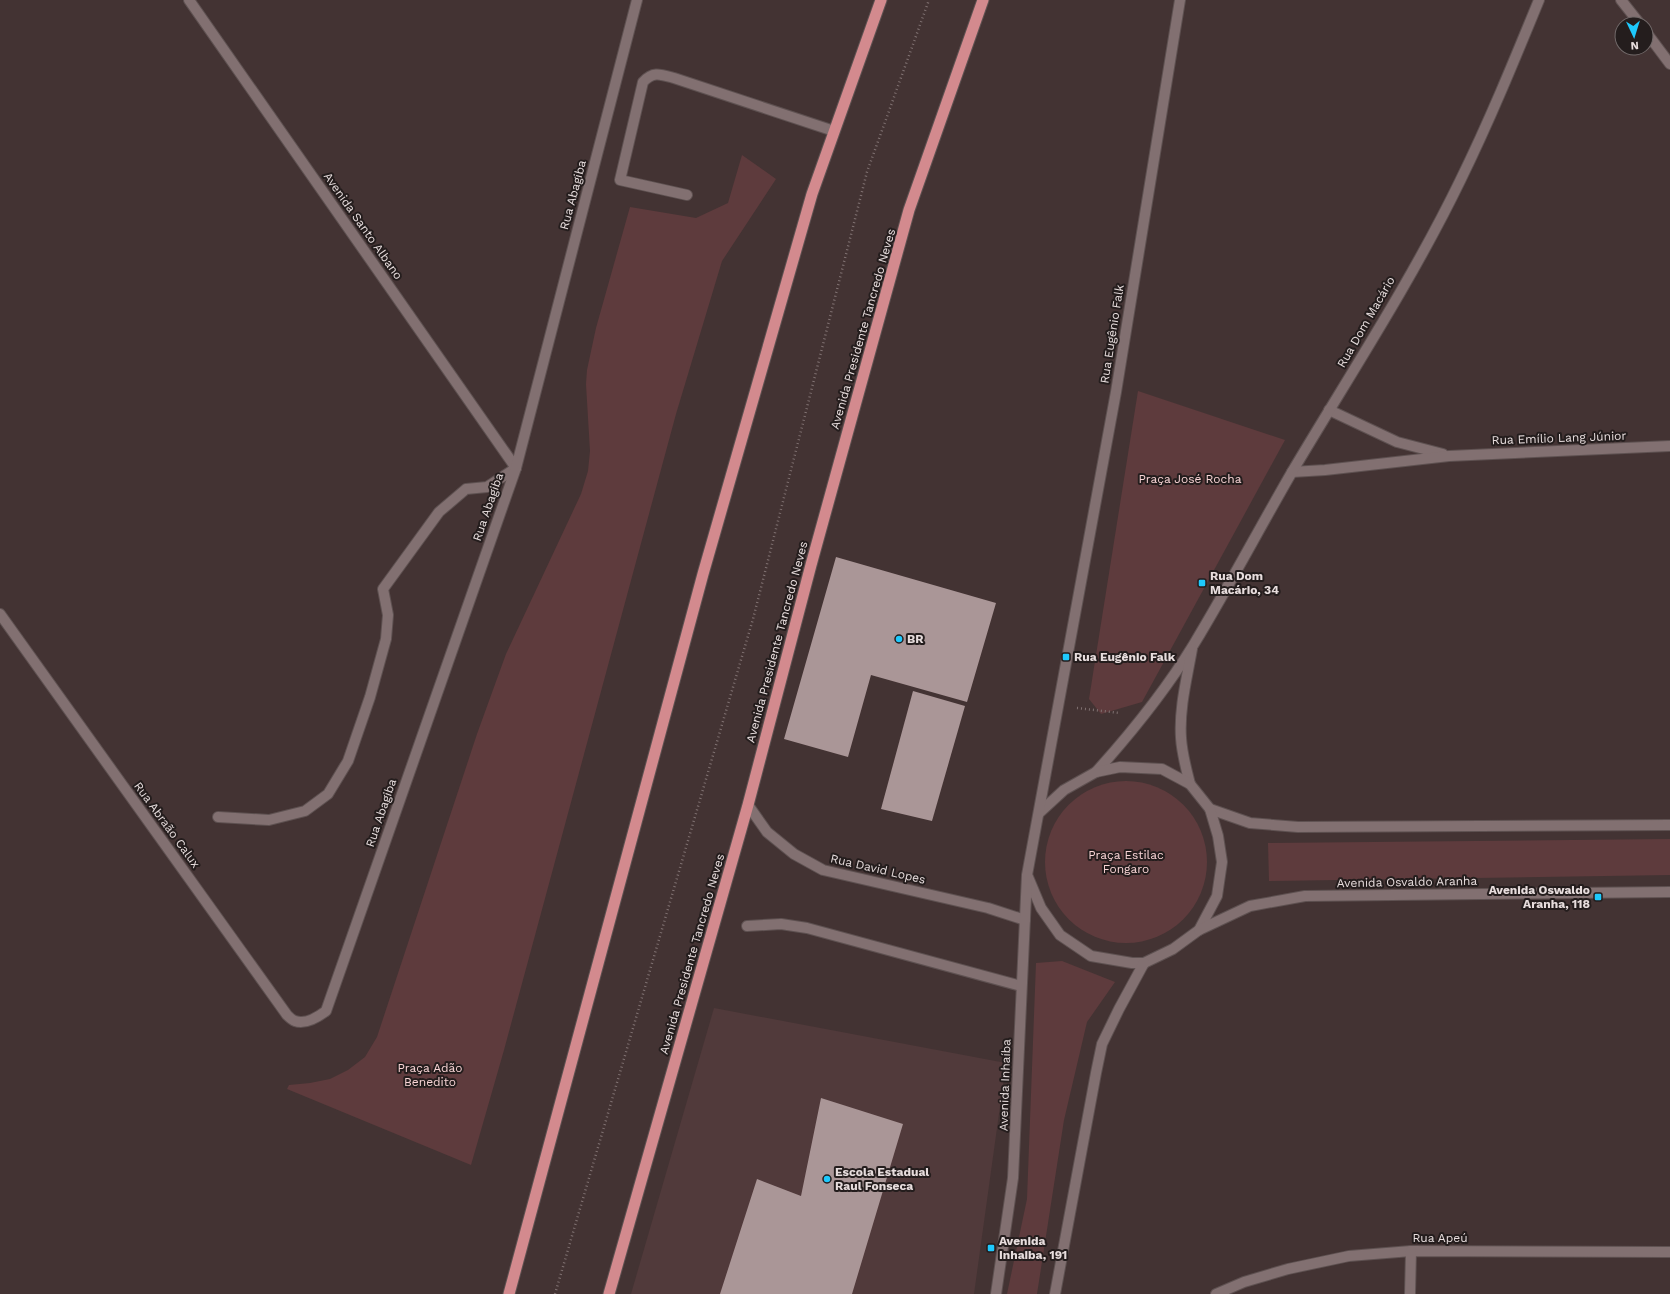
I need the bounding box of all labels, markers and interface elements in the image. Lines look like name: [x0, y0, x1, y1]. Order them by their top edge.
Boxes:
north arrow: [1614, 16, 1654, 56]
text: N: [1630, 39, 1639, 52]
street label: Rua Abagiba: [557, 158, 589, 231]
street label: Avenida Santo Albano: [321, 170, 405, 282]
street label: Avenida Presidente Tancredo Neves: [828, 227, 898, 431]
street label: Rua Dom Macário: [1334, 274, 1398, 370]
street label: Rua Eugênio Falk: [1097, 283, 1127, 384]
street label: Rua Emílio Lang Júnior: [1491, 429, 1627, 447]
street label: Rua Abagiba: [470, 471, 506, 543]
park label: Praça José Rocha: [1138, 472, 1242, 486]
street label: Avenida Presidente Tancredo Neves: [743, 540, 811, 744]
place label: Rua Dom Macário, 34: [1210, 569, 1279, 597]
marker: Rua Dom Macário, 34: [1197, 578, 1207, 588]
place label: BR: [907, 632, 924, 646]
marker: BR: [894, 634, 904, 644]
place label: Rua Eugênio Falk: [1074, 650, 1176, 664]
marker: Rua Eugênio Falk: [1061, 652, 1071, 662]
street label: Rua Abagiba: [363, 777, 399, 849]
street label: Rua Abraão Calux: [131, 779, 203, 871]
park label: Praça Estilac Fongaro: [1088, 848, 1164, 876]
street label: Rua David Lopes: [829, 851, 927, 887]
street label: Avenida Presidente Tancredo Neves: [657, 852, 727, 1056]
street label: Avenida Osvaldo Aranha: [1337, 874, 1478, 890]
place label: Avenida Oswaldo Aranha, 118: [1489, 883, 1590, 911]
marker: Avenida Oswaldo Aranha, 118: [1593, 892, 1603, 902]
street label: Avenida Inhaíba: [996, 1039, 1014, 1131]
park label: Praça Adão Benedito: [397, 1061, 463, 1089]
place label: Escola Estadual Raul Fonseca: [835, 1165, 929, 1193]
marker: Escola Estadual Raul Fonseca: [822, 1174, 832, 1184]
street label: Rua Apeú: [1412, 1231, 1468, 1245]
place label: Avenida Inhaiba, 191: [999, 1234, 1067, 1262]
marker: Avenida Inhaiba, 191: [986, 1243, 996, 1253]

